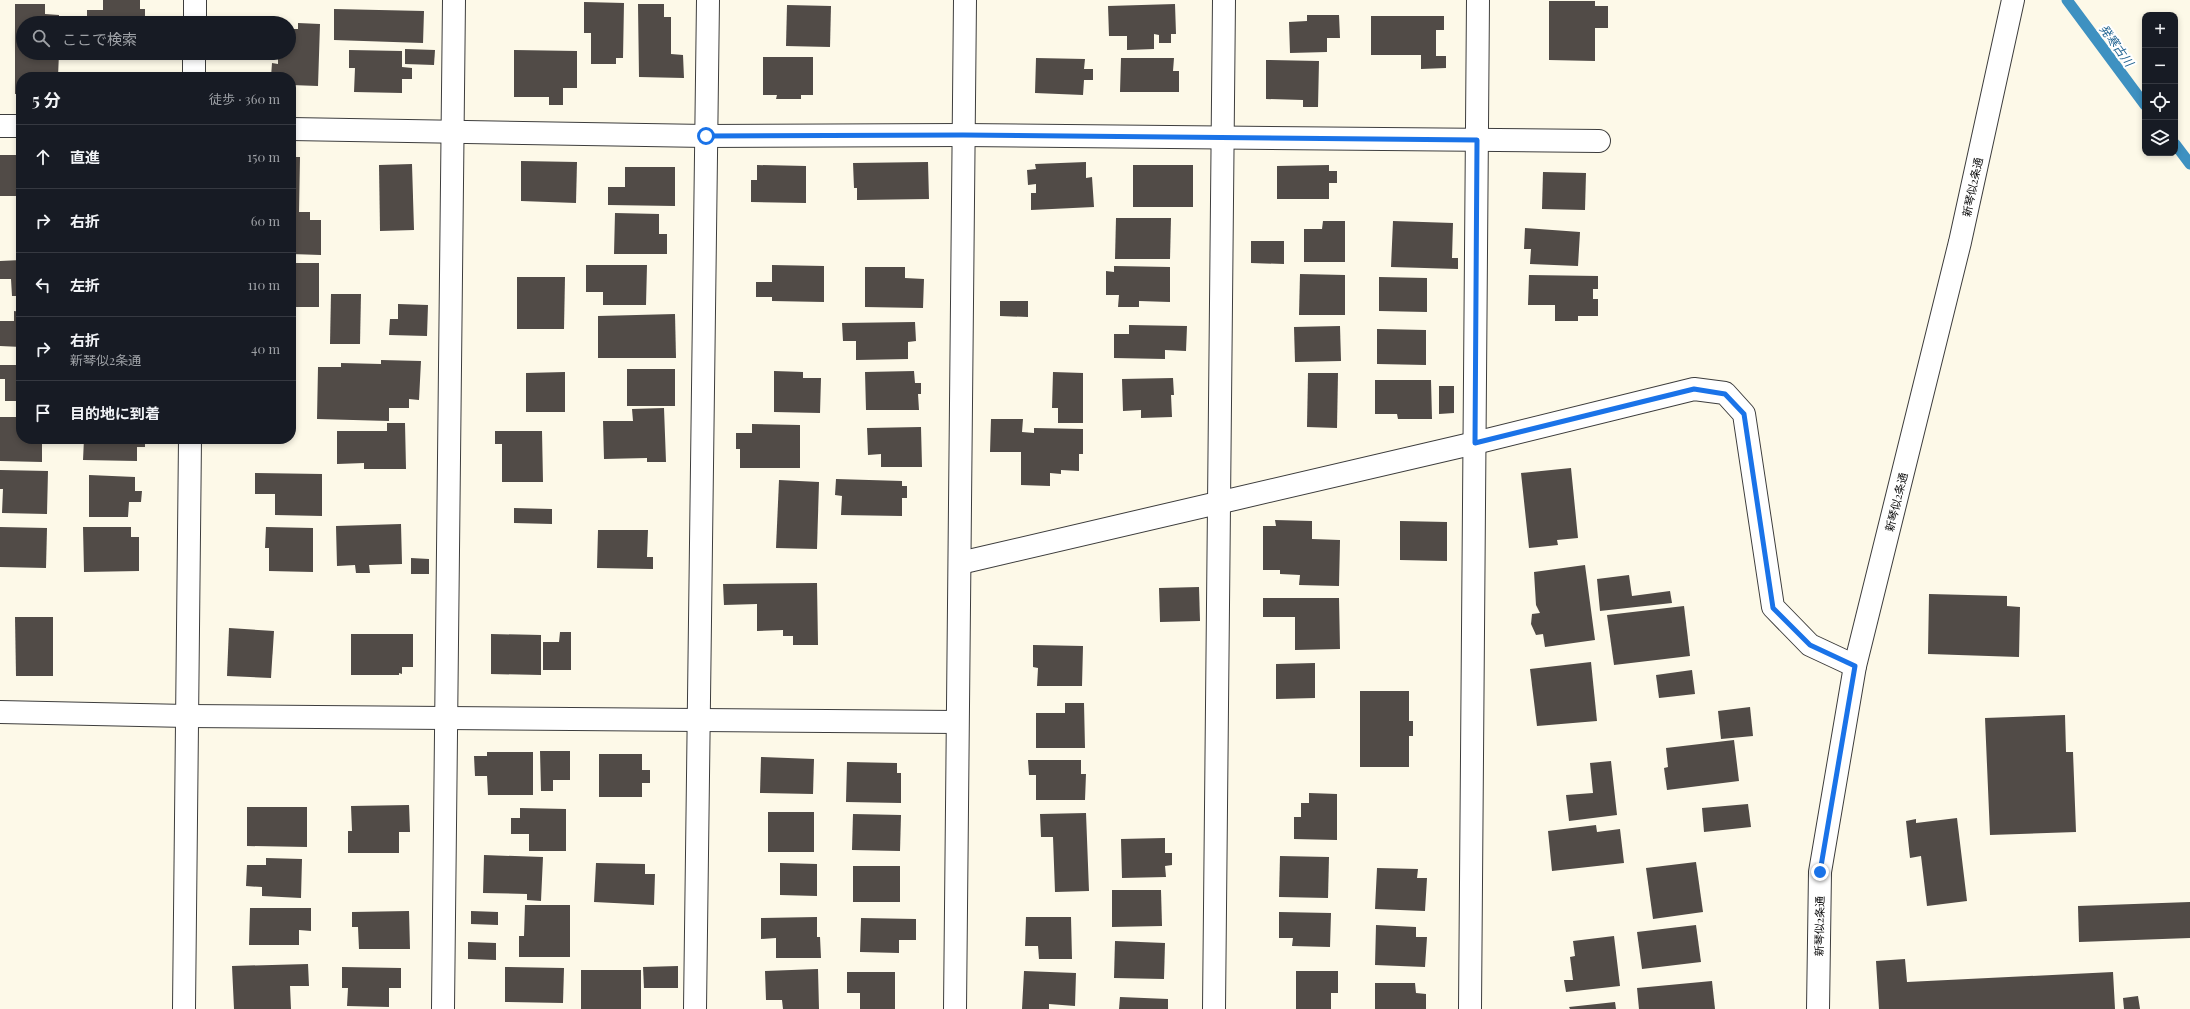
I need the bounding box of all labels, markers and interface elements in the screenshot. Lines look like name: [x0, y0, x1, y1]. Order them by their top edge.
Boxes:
map controls: [2142, 12, 2178, 156]
button: +: [2142, 12, 2178, 48]
search box: [16, 16, 296, 60]
water label: 発寒古川: [2096, 21, 2139, 71]
icon: search: [30, 27, 52, 49]
text: ここで検索: [62, 29, 137, 49]
button: −: [2142, 48, 2178, 84]
button: locate: [2142, 84, 2178, 120]
text: 5 分: [32, 88, 61, 110]
text: 徒歩 · 360 m: [209, 90, 280, 107]
button: layers: [2142, 120, 2178, 156]
route start: [697, 127, 715, 145]
icon: ahead: [32, 146, 54, 168]
text: 直進: [70, 147, 100, 167]
text: 150 m: [247, 148, 280, 165]
street label: 新琴似2条通: [1958, 156, 1986, 218]
icon: right: [32, 210, 54, 232]
text: 右折: [70, 211, 100, 231]
text: 60 m: [251, 212, 280, 229]
icon: left: [32, 274, 54, 296]
text: 左折: [70, 275, 100, 295]
text: 110 m: [248, 276, 280, 293]
text: 右折: [70, 330, 100, 350]
icon: right: [32, 338, 54, 360]
text: 40 m: [251, 340, 280, 357]
text: 新琴似2条通: [70, 351, 141, 368]
icon: arrive: [32, 402, 54, 424]
text: 目的地に到着: [70, 403, 160, 423]
street label: 新琴似2条通: [1881, 471, 1911, 533]
route end: [1811, 863, 1829, 881]
street label: 新琴似2条通: [1811, 896, 1827, 956]

